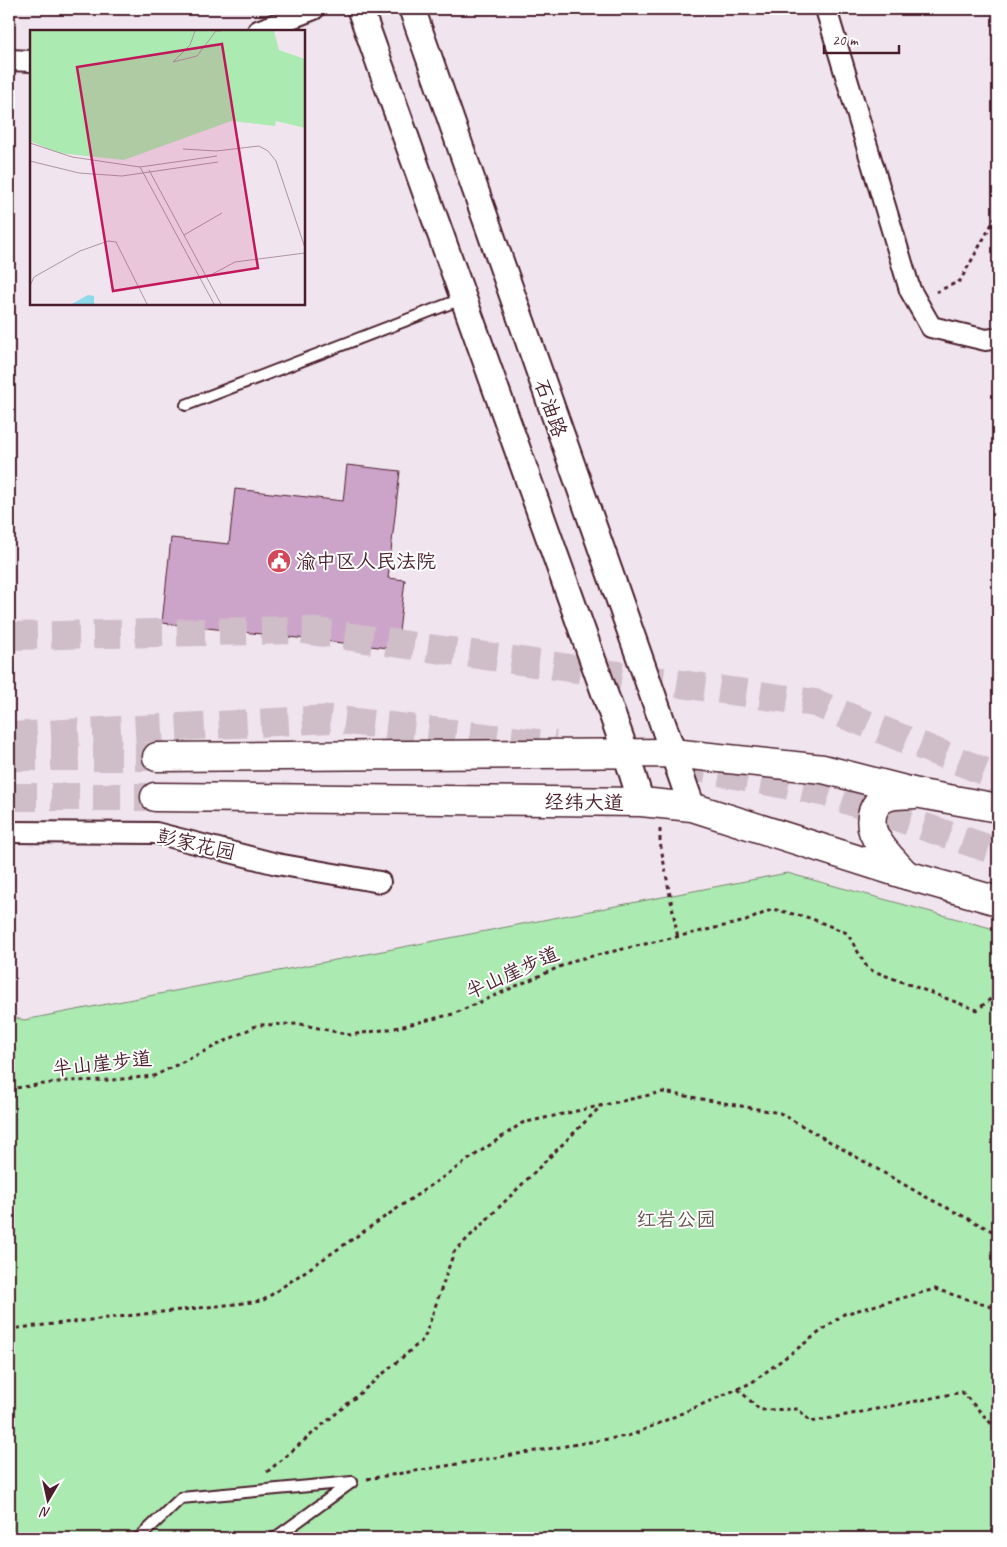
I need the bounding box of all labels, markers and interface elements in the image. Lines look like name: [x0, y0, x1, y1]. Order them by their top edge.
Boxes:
scale bar: [824, 22, 900, 54]
inset map: [30, 30, 305, 305]
text: 20 m: [832, 31, 859, 50]
street label: 石油路: [529, 376, 572, 442]
public building icon: 渝中区人民法院: [266, 548, 292, 574]
place label: 渝中区人民法院: [296, 549, 436, 574]
street label: 经纬大道: [544, 789, 624, 816]
street label: 彭家花园: [154, 823, 238, 866]
street label: 半山崖步道: [461, 941, 563, 1004]
street label: 半山崖步道: [51, 1046, 153, 1081]
park label: 红岩公园: [636, 1207, 716, 1232]
north arrow: [22, 1474, 72, 1524]
text: N: [38, 1503, 52, 1521]

